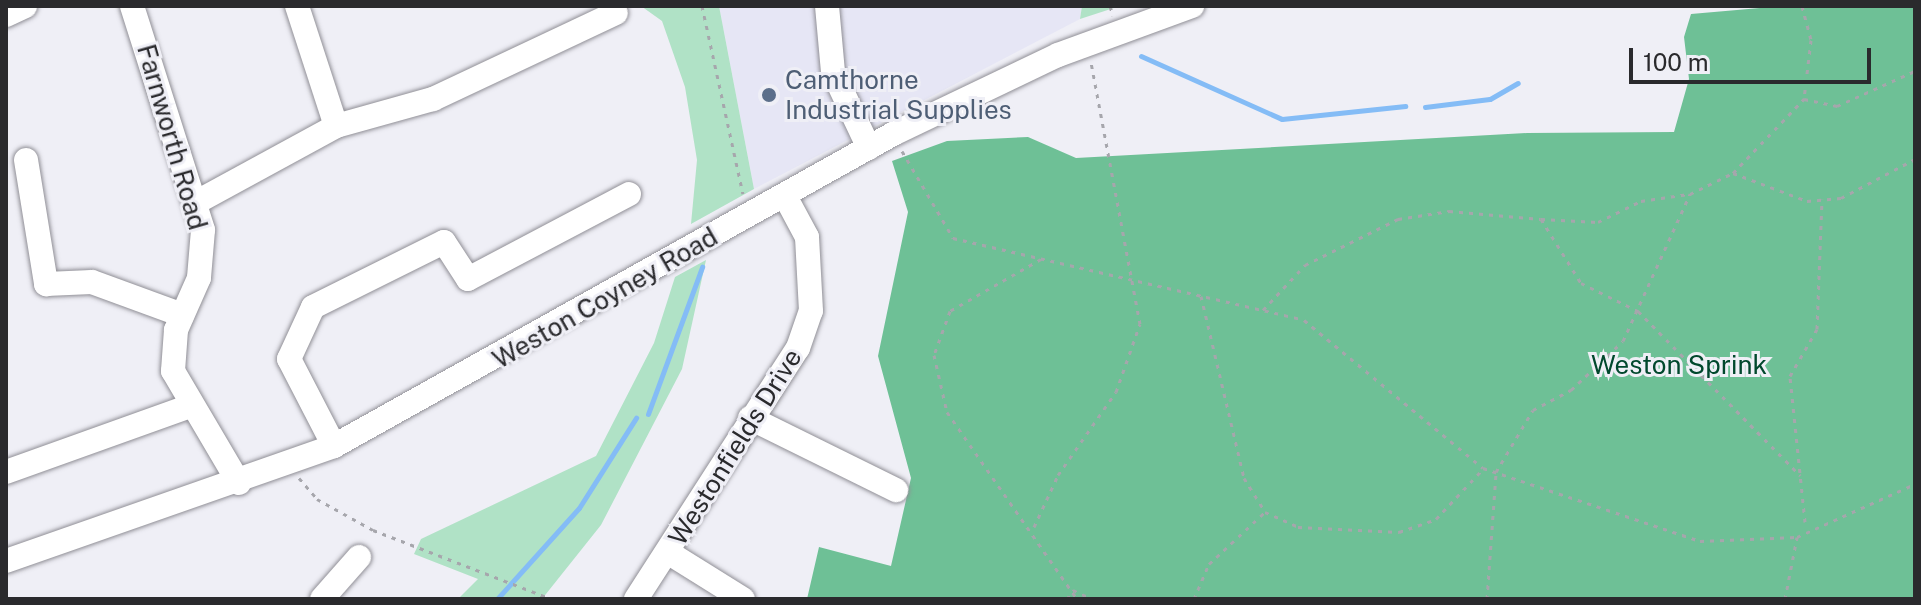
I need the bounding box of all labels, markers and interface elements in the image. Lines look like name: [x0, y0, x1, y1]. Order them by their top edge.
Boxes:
scale bar: [1633, 32, 1875, 82]
street label: Farnworth Road: [131, 41, 213, 233]
text: 100 m: [1643, 48, 1709, 76]
place label: Camthorne Industrial Supplies: [785, 64, 1012, 126]
marker: Camthorne Industrial Supplies: [760, 86, 778, 104]
street label: Weston Coyney Road: [487, 221, 723, 375]
street label: Westonfields Drive: [662, 343, 808, 551]
park label: Weston Sprink: [1591, 349, 1767, 381]

